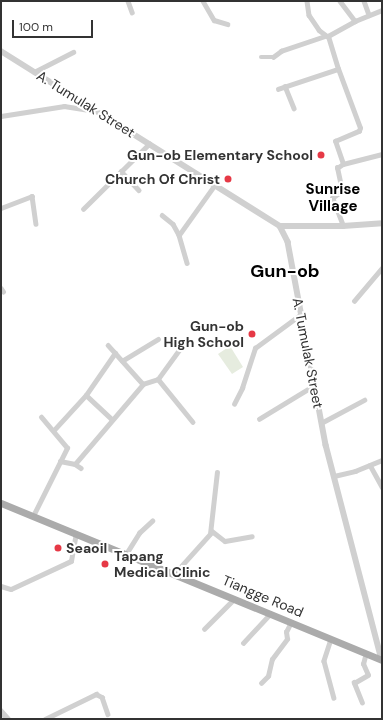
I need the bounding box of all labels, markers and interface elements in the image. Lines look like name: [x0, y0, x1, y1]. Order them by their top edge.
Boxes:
scale bar: [14, 12, 95, 38]
text: 100 m: [19, 19, 53, 35]
street label: A. Tumulak Street: [34, 67, 138, 141]
place label: Gun-ob Elementary School: [127, 147, 313, 163]
marker: Gun-ob Elementary School: [316, 150, 326, 160]
place label: Church Of Christ: [105, 171, 220, 187]
marker: Church Of Christ: [223, 174, 233, 184]
district label: Sunrise Village: [306, 180, 360, 215]
district label: Gun-ob: [250, 260, 320, 282]
street label: A. Tumulak Street: [289, 296, 327, 410]
place label: Gun-ob High School: [163, 318, 244, 350]
marker: Gun-ob High School: [247, 329, 257, 339]
place label: Seaoil: [66, 540, 107, 556]
marker: Seaoil: [53, 543, 63, 553]
place label: Tapang Medical Clinic: [114, 548, 210, 580]
marker: Tapang Medical Clinic: [99, 558, 111, 570]
street label: Tiangge Road: [220, 571, 306, 621]

